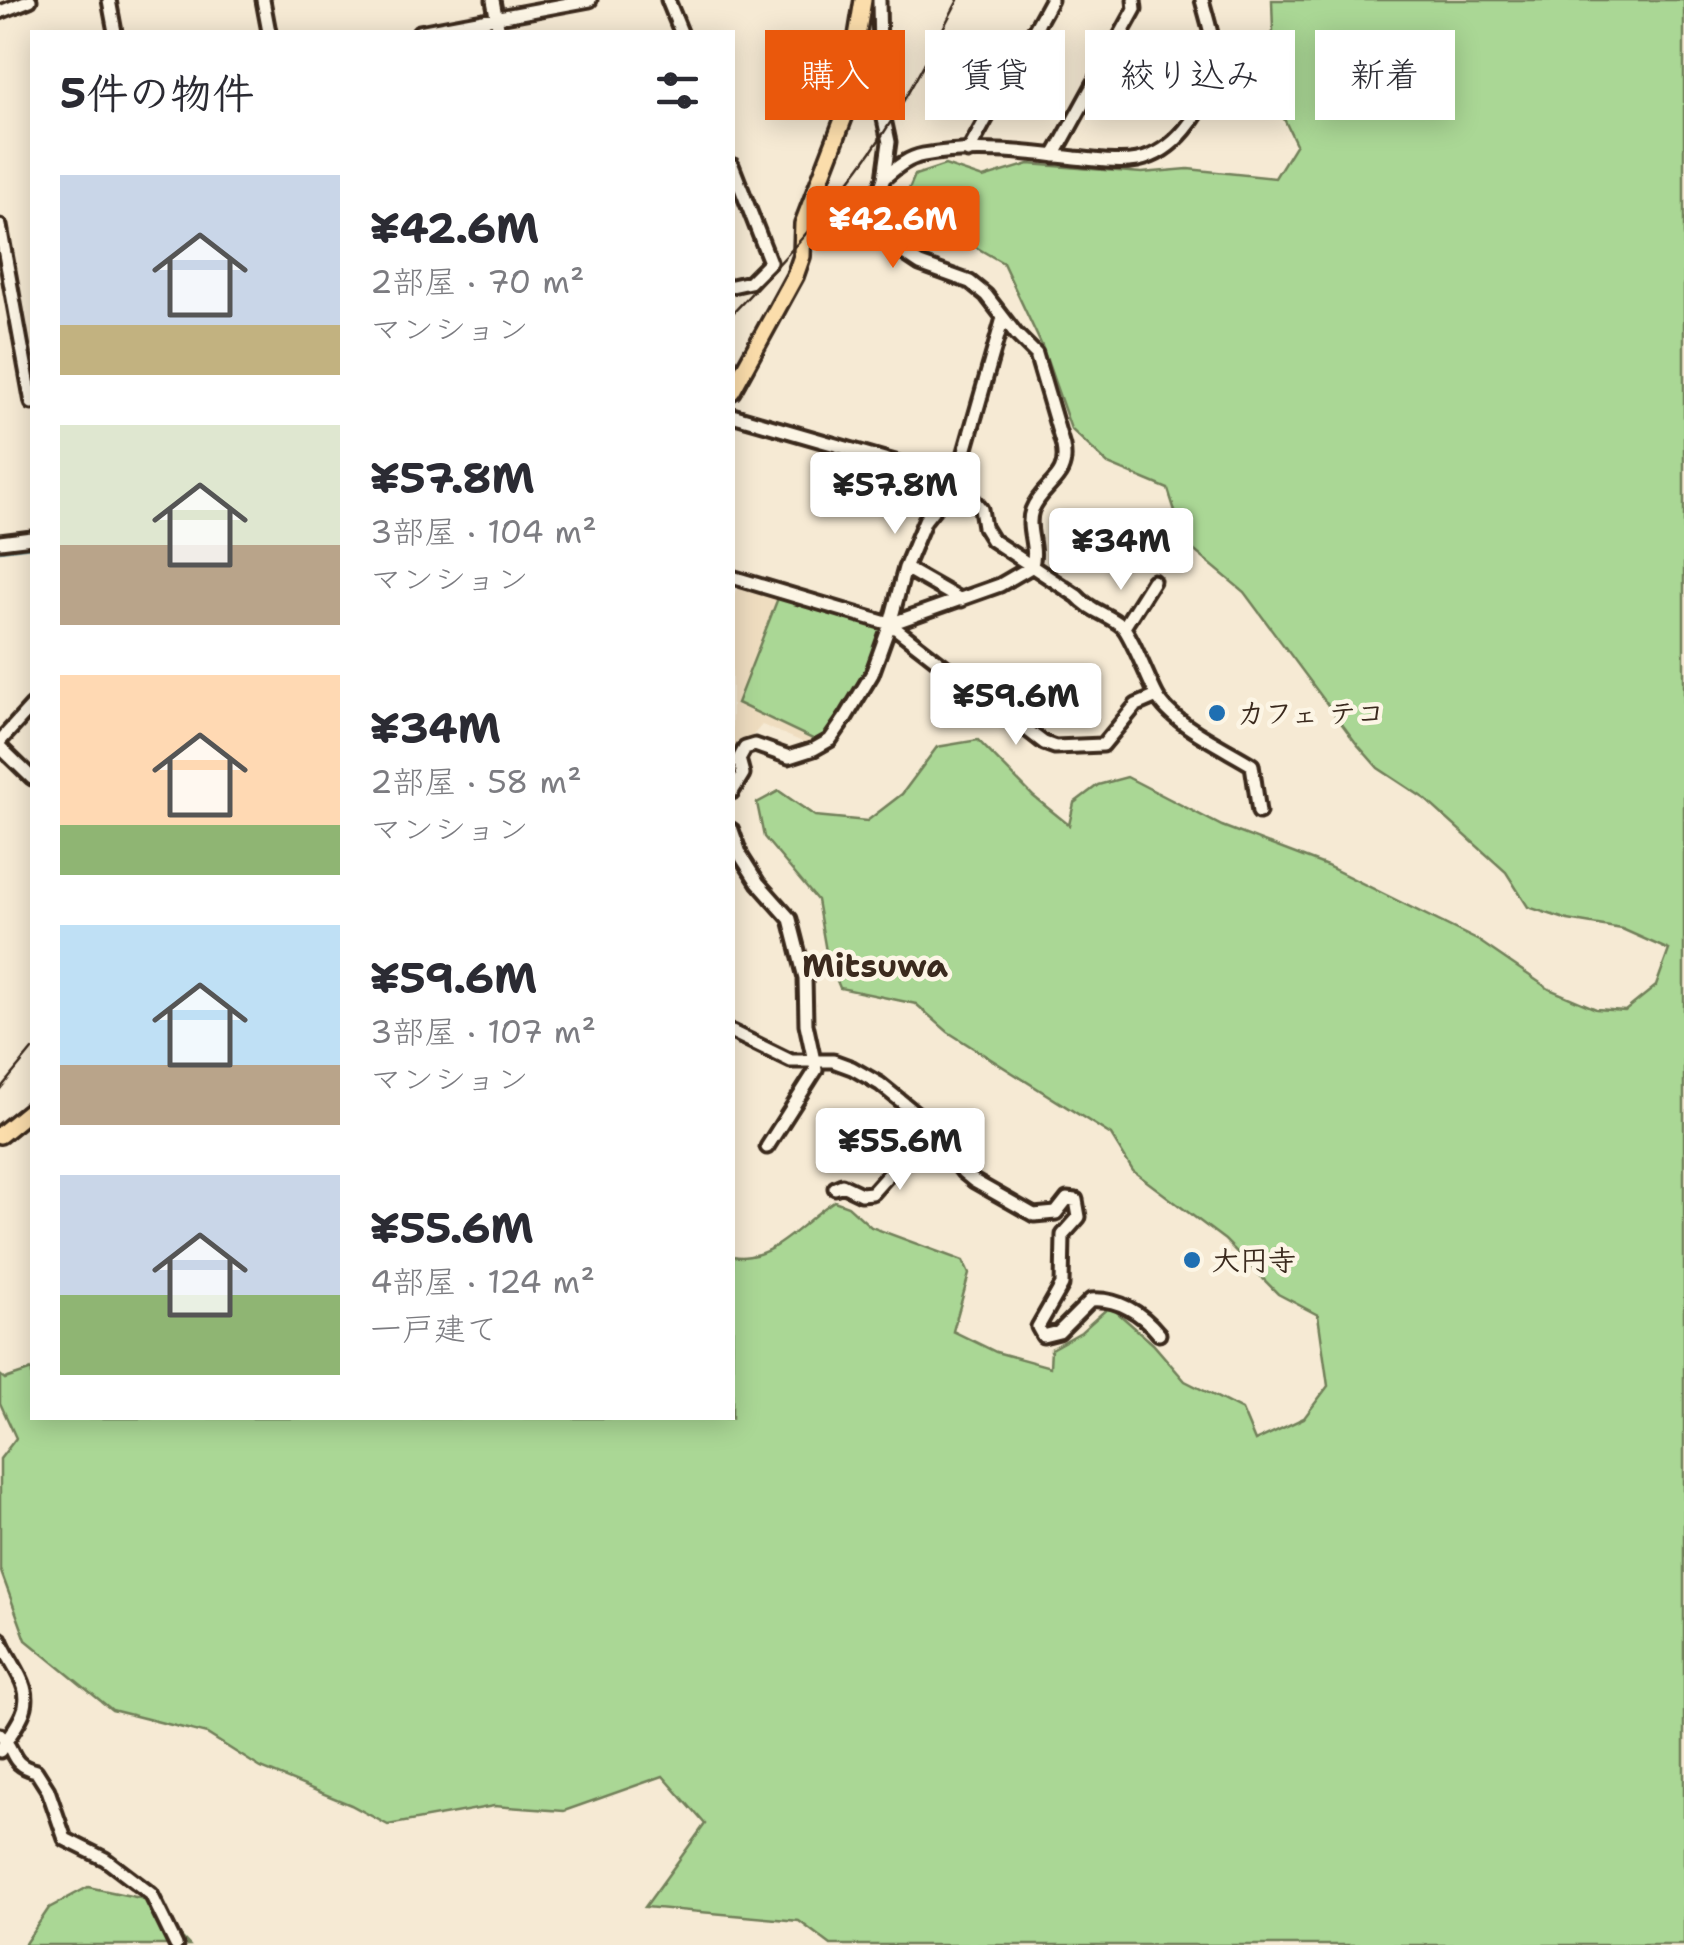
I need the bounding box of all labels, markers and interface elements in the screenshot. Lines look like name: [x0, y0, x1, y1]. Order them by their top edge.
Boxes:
chip: 購入: [765, 30, 905, 120]
chip: 賃貸: [925, 30, 1065, 120]
chip: 絞り込み: [1085, 30, 1295, 120]
chip: 新着: [1315, 30, 1455, 120]
icon: filters: [650, 63, 705, 118]
text: 5件の物件: [60, 65, 254, 121]
pin: ¥42.6M: [812, 186, 974, 271]
text: ¥42.6M: [829, 197, 957, 240]
text: ¥42.6M: [370, 200, 539, 256]
icon: home: [140, 215, 260, 335]
text: 2部屋 · 70 m²: [370, 260, 584, 303]
text: マンション: [370, 307, 529, 350]
text: ¥57.8M: [370, 450, 535, 506]
pin: ¥57.8M: [814, 452, 976, 537]
text: ¥57.8M: [832, 463, 958, 506]
icon: home: [140, 465, 260, 585]
pin: ¥34M: [1062, 508, 1180, 593]
text: 3部屋 · 104 m²: [370, 510, 597, 553]
text: ¥34M: [1071, 519, 1171, 562]
text: マンション: [370, 557, 529, 600]
pin: ¥59.6M: [935, 663, 1097, 748]
text: ¥59.6M: [952, 674, 1080, 717]
place label: カフェ テコ: [1237, 694, 1384, 732]
text: ¥34M: [370, 700, 501, 756]
marker: カフェ テコ: [1206, 702, 1228, 724]
icon: home: [140, 715, 260, 835]
text: 2部屋 · 58 m²: [370, 760, 582, 803]
text: マンション: [370, 807, 529, 850]
district label: Mitsuwa: [802, 944, 948, 987]
text: ¥59.6M: [370, 950, 537, 1006]
icon: home: [140, 965, 260, 1085]
text: 3部屋 · 107 m²: [370, 1010, 596, 1053]
text: マンション: [370, 1057, 529, 1100]
pin: ¥55.6M: [819, 1108, 981, 1193]
text: ¥55.6M: [838, 1119, 962, 1162]
text: ¥55.6M: [370, 1200, 534, 1256]
icon: home: [140, 1215, 260, 1335]
place label: 大円寺: [1212, 1241, 1296, 1279]
marker: 大円寺: [1181, 1249, 1203, 1271]
text: 4部屋 · 124 m²: [370, 1260, 595, 1303]
text: 一戸建て: [370, 1307, 498, 1350]

